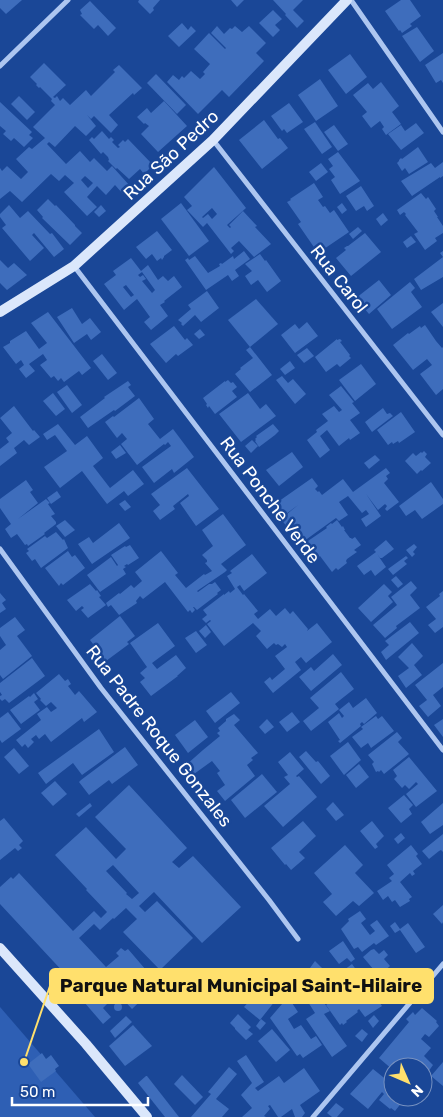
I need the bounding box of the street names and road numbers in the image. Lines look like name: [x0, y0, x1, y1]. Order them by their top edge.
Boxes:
street label: Rua São Pedro: [119, 105, 223, 205]
street label: Rua Carol: [306, 241, 372, 317]
street label: Rua Ponche Verde: [215, 432, 325, 568]
street label: Rua Padre Roque Gonzales: [81, 641, 237, 831]

